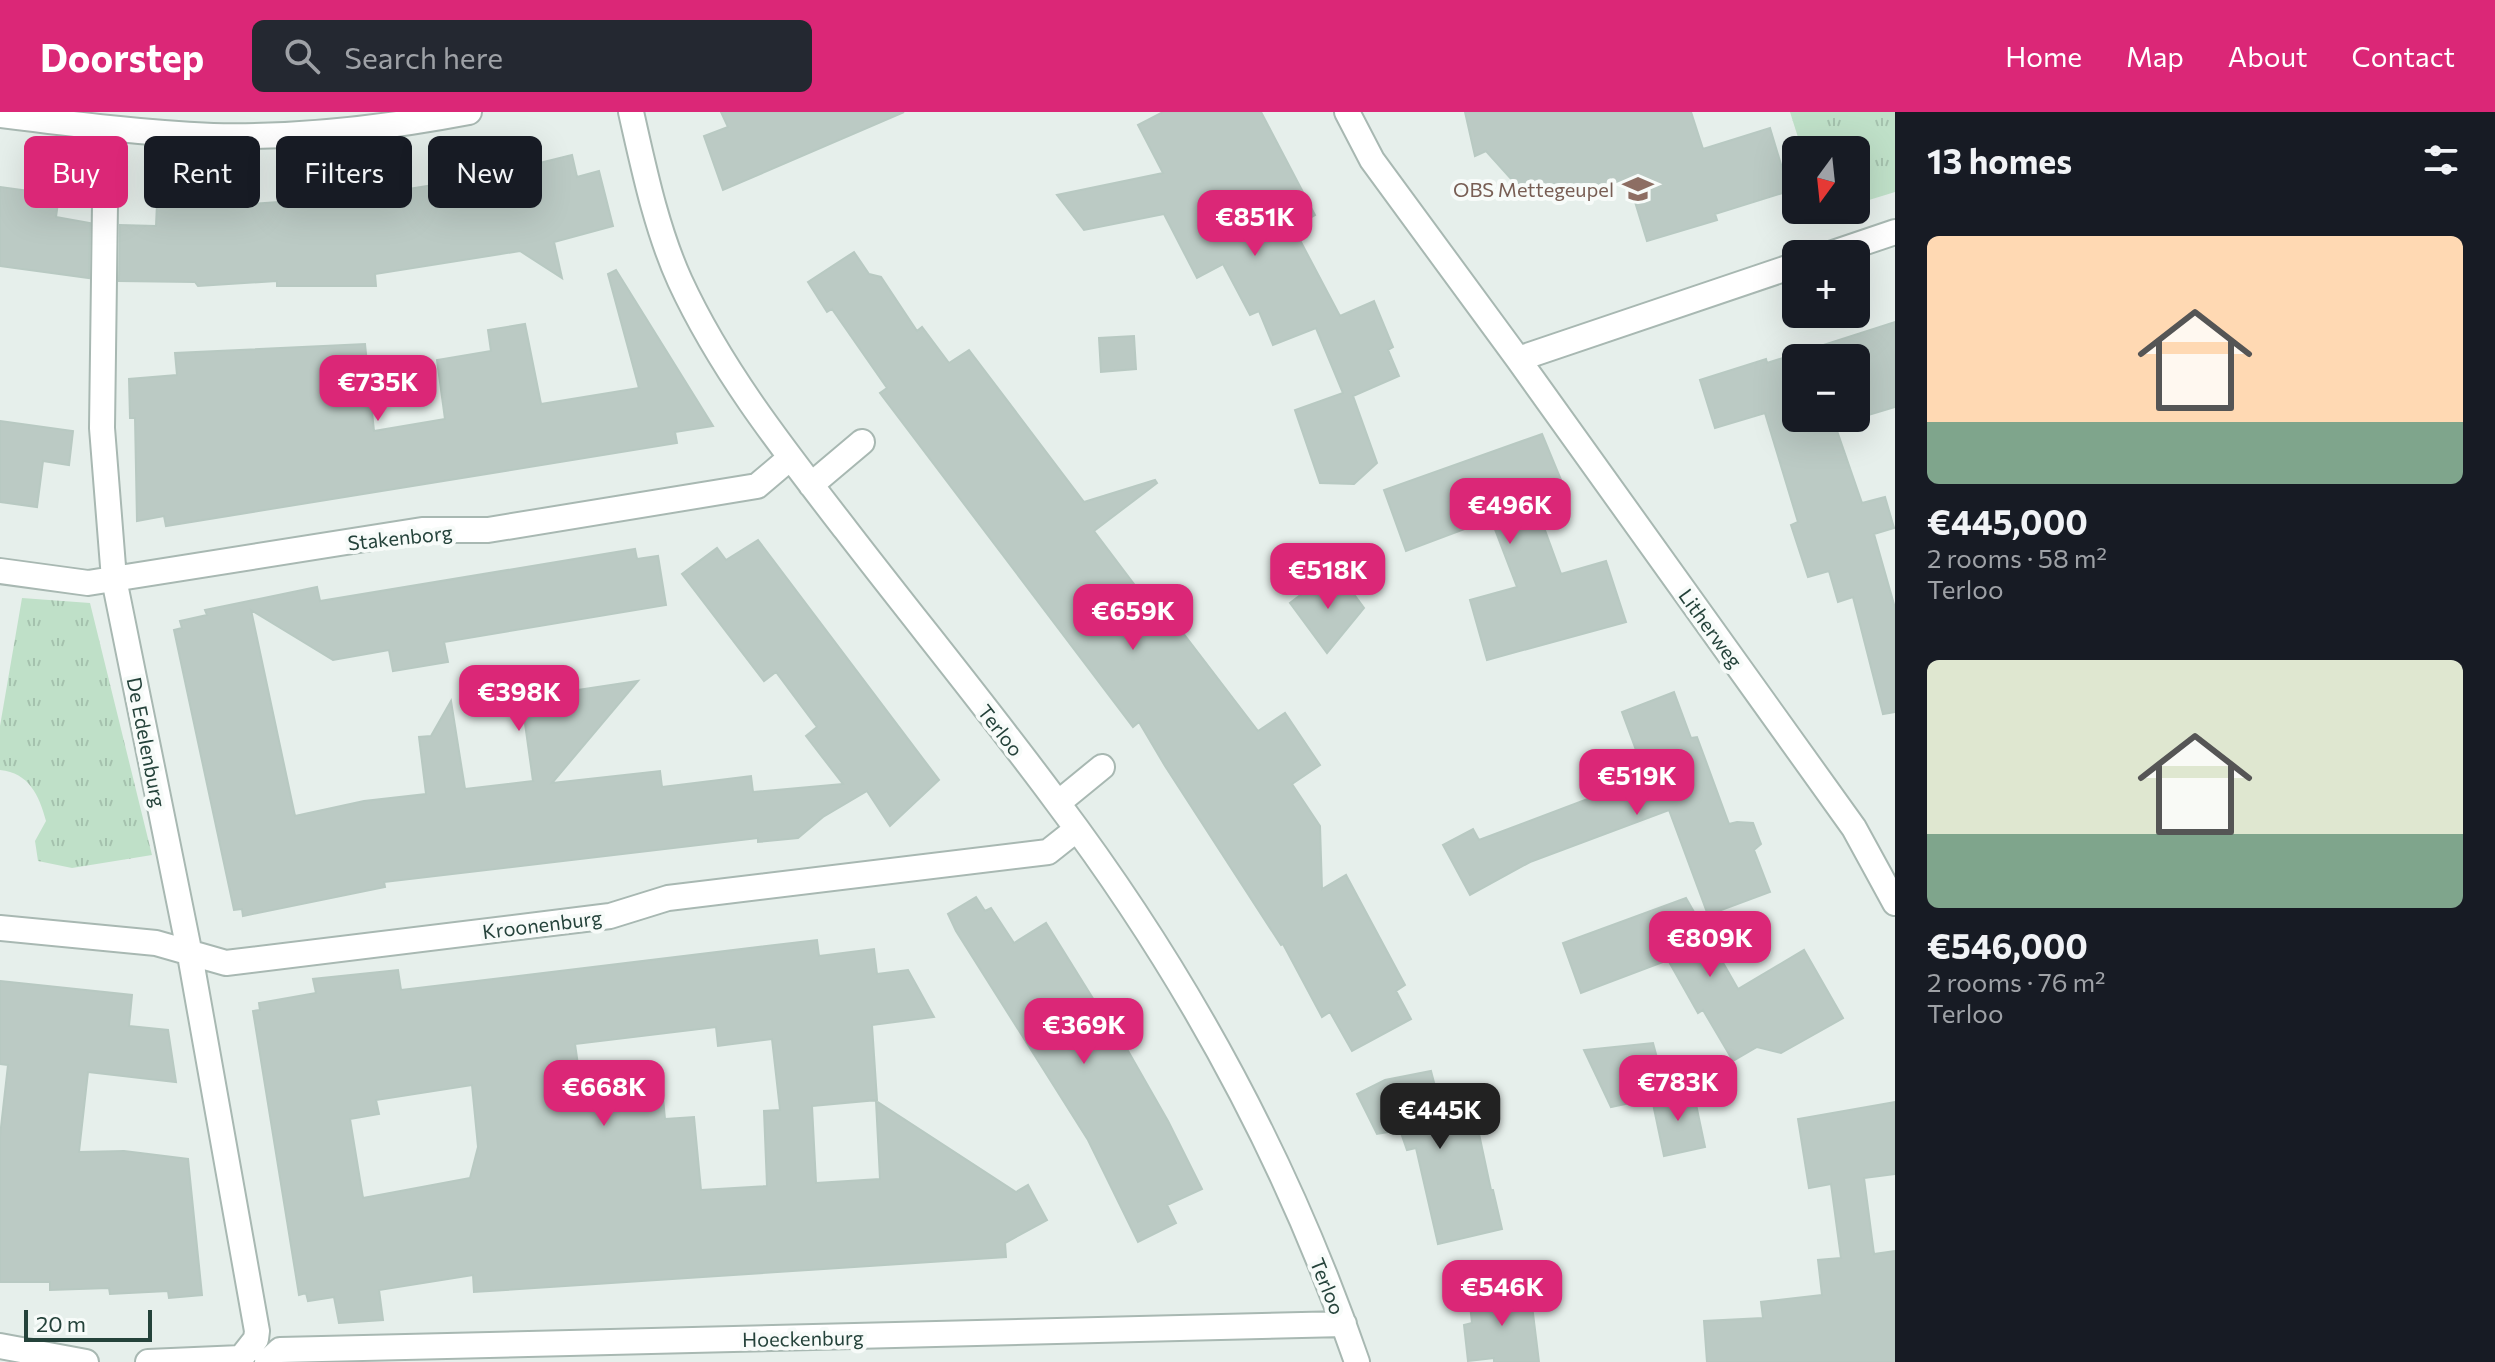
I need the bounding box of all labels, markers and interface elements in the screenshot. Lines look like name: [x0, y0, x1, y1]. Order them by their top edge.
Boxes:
search box: [252, 20, 812, 92]
text: Doorstep: [40, 33, 204, 80]
icon: search: [280, 34, 324, 78]
text: Search here: [344, 38, 503, 75]
text: Home: [2005, 39, 2082, 73]
text: Map: [2126, 39, 2184, 73]
text: About: [2228, 39, 2308, 73]
text: Contact: [2352, 39, 2455, 73]
chip: Buy: [24, 136, 128, 208]
chip: Rent: [144, 136, 260, 208]
chip: Filters: [276, 136, 412, 208]
chip: New: [428, 136, 542, 208]
north arrow: [1782, 136, 1870, 224]
map controls: [1782, 136, 1870, 432]
icon: filters: [2419, 138, 2463, 182]
text: 13 homes: [1927, 139, 2072, 181]
school or university icon: OBS Mettegeupel: [1621, 172, 1655, 206]
place label: OBS Mettegeupel: [1453, 177, 1614, 201]
pin: €851K: [1199, 190, 1311, 258]
text: €851K: [1215, 200, 1295, 231]
button: +: [1782, 240, 1870, 328]
icon: home: [2123, 288, 2267, 432]
button: −: [1782, 344, 1870, 432]
pin: €735K: [322, 355, 434, 423]
text: €735K: [337, 365, 419, 396]
pin: €496K: [1454, 478, 1566, 546]
text: €496K: [1468, 488, 1552, 519]
text: €445,000: [1927, 500, 2088, 542]
street label: Stakenborg: [346, 520, 454, 554]
text: 2 rooms · 58 m²: [1927, 542, 2107, 573]
pin: €518K: [1272, 543, 1384, 611]
text: €518K: [1288, 553, 1368, 584]
text: Terloo: [1927, 573, 2003, 604]
pin: €659K: [1077, 584, 1189, 652]
street label: Litherweg: [1674, 584, 1748, 672]
text: €659K: [1091, 594, 1175, 625]
pin: €398K: [463, 665, 575, 733]
street label: De Edelenburg: [123, 675, 171, 809]
text: €398K: [477, 675, 561, 706]
street label: Terloo: [973, 699, 1029, 761]
icon: home: [2123, 712, 2267, 856]
pin: €519K: [1581, 749, 1693, 817]
text: €519K: [1597, 759, 1677, 790]
street label: Kroonenburg: [481, 905, 603, 943]
pin: €809K: [1654, 911, 1766, 979]
text: €809K: [1667, 921, 1753, 952]
text: €546,000: [1927, 924, 2088, 966]
text: 2 rooms · 76 m²: [1927, 966, 2106, 997]
text: Terloo: [1927, 997, 2003, 1028]
pin: €369K: [1028, 998, 1140, 1066]
text: €369K: [1042, 1008, 1126, 1039]
pin: €783K: [1622, 1055, 1734, 1123]
pin: €668K: [548, 1060, 660, 1128]
text: €783K: [1637, 1065, 1719, 1096]
text: €668K: [562, 1070, 646, 1101]
pin: €445K: [1384, 1083, 1496, 1151]
text: €445K: [1398, 1093, 1482, 1124]
street label: Terloo: [1306, 1254, 1350, 1318]
pin: €546K: [1446, 1260, 1558, 1328]
text: €546K: [1460, 1270, 1544, 1301]
scale bar: [24, 1306, 152, 1342]
text: 20 m: [36, 1310, 86, 1337]
street label: Hoeckenburg: [742, 1325, 864, 1351]

